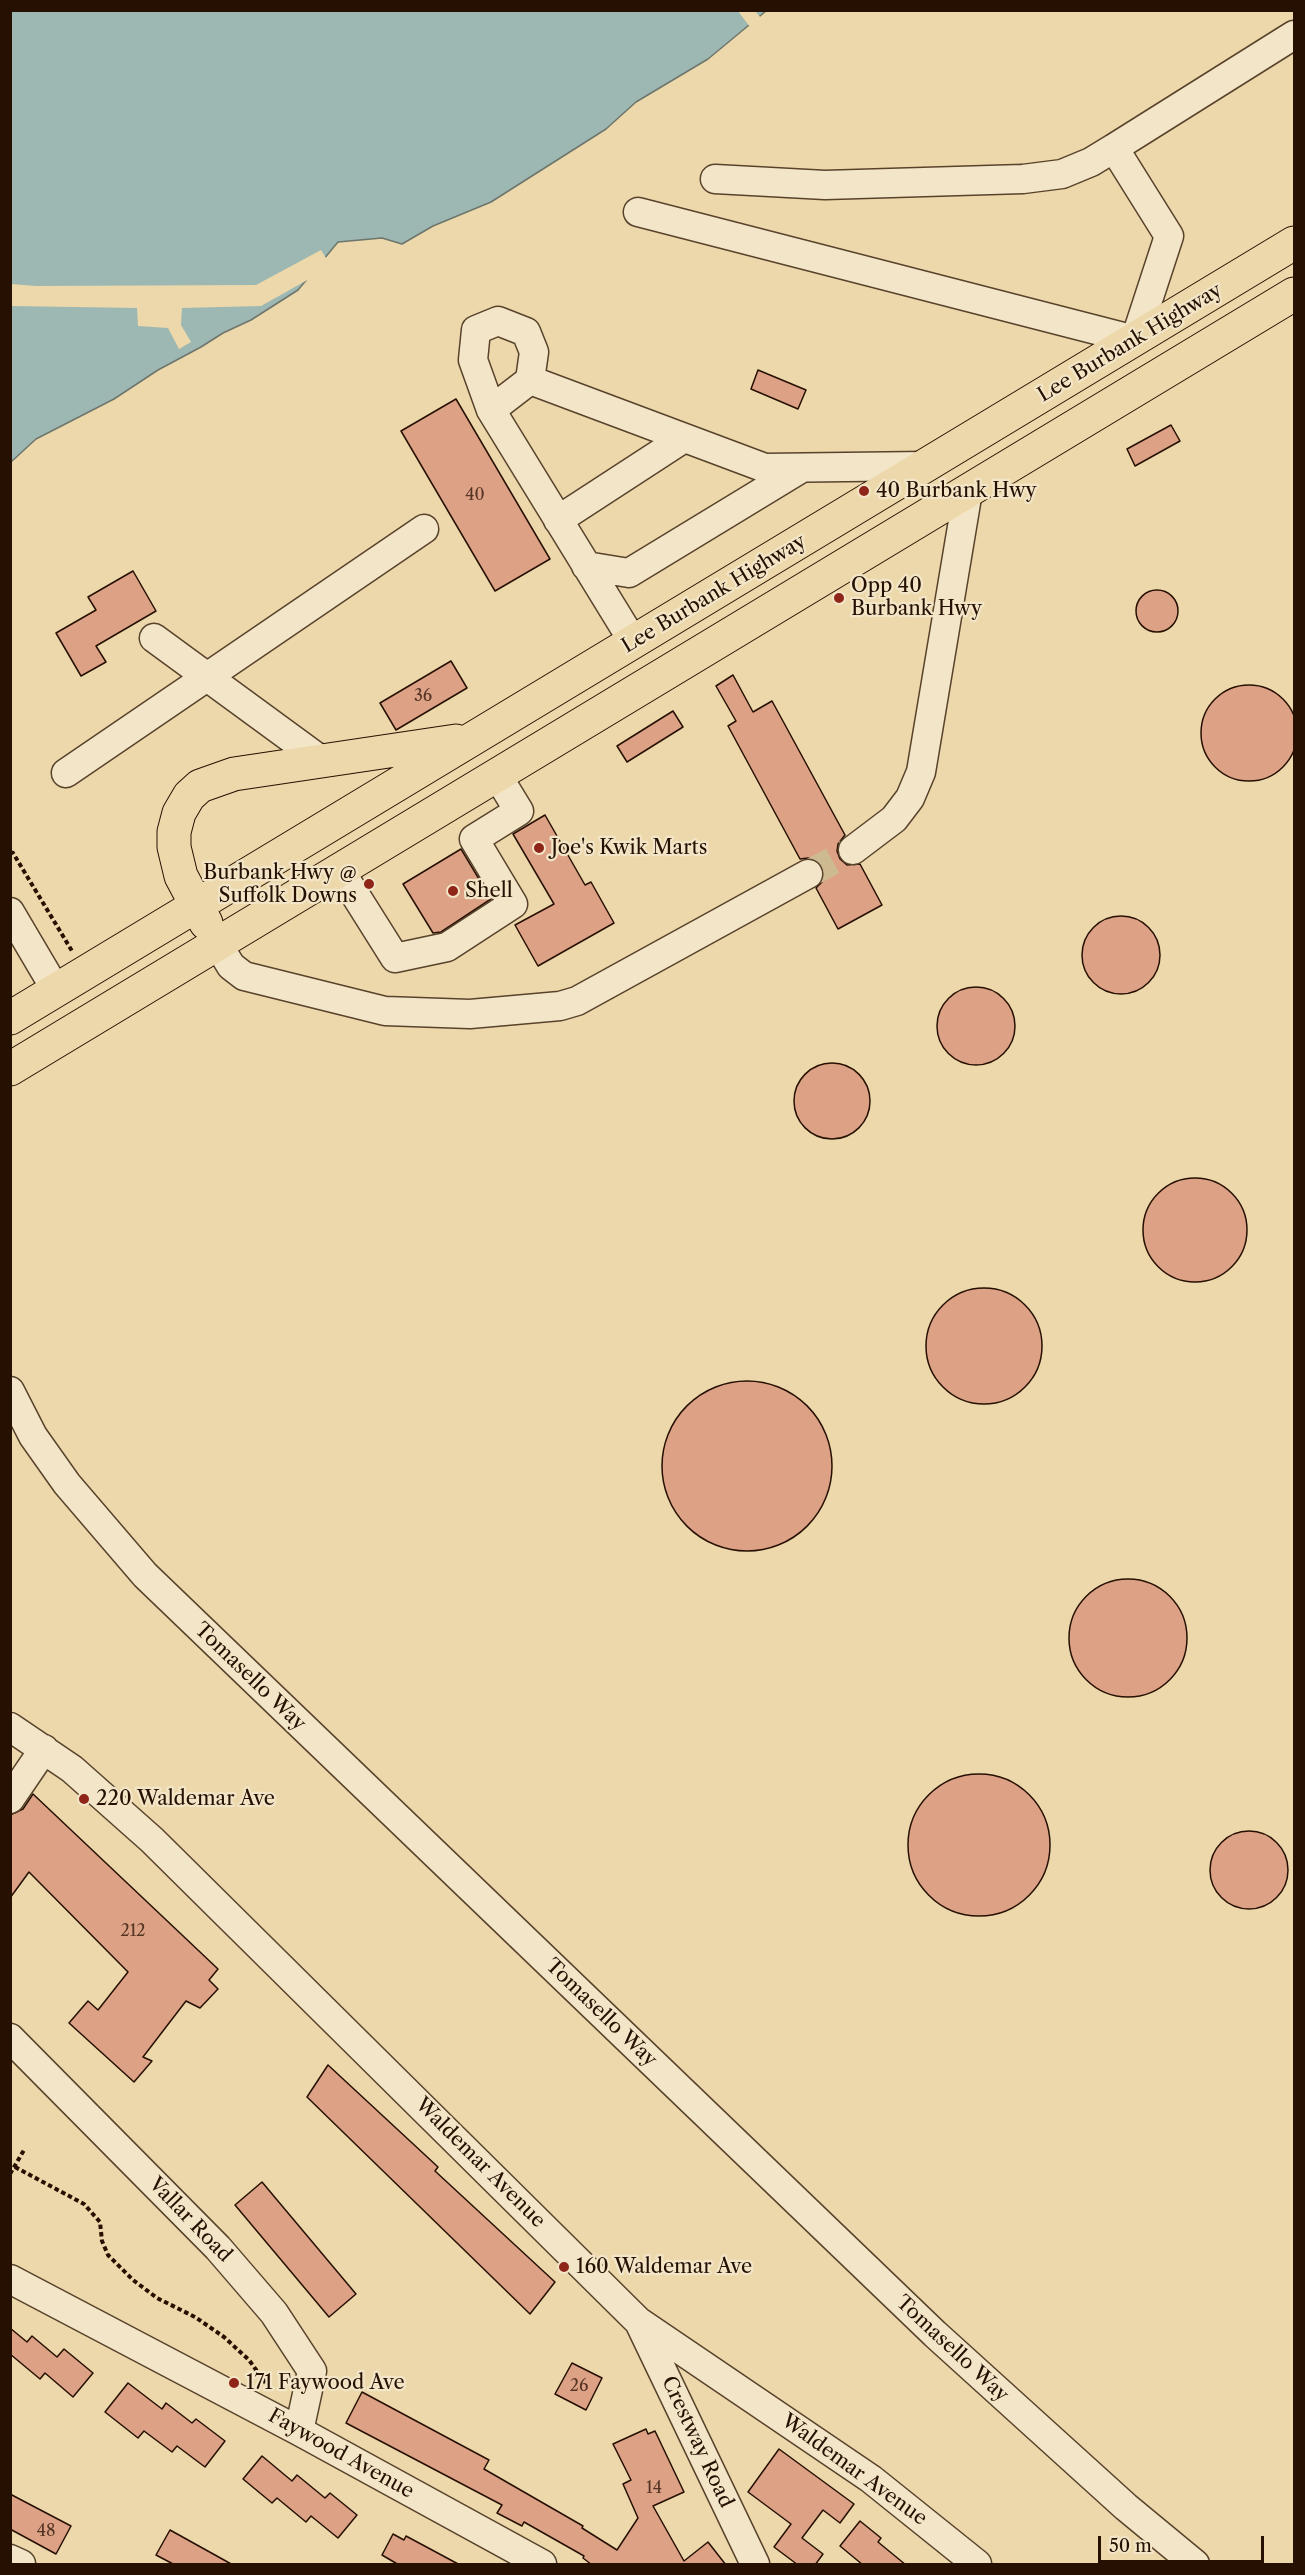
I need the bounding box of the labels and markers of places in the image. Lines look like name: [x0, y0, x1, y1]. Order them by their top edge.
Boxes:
place label: 40 Burbank Hwy: [876, 479, 1037, 503]
marker: 40 Burbank Hwy: [857, 484, 871, 498]
place label: Opp 40 Burbank Hwy: [851, 574, 982, 621]
marker: Opp 40 Burbank Hwy: [832, 591, 846, 605]
place label: Joe's Kwik Marts: [551, 836, 707, 860]
marker: Joe's Kwik Marts: [532, 841, 546, 855]
place label: Burbank Hwy @ Suffolk Downs: [203, 861, 357, 908]
marker: Burbank Hwy @ Suffolk Downs: [362, 877, 376, 891]
place label: Shell: [465, 879, 513, 903]
marker: Shell: [446, 884, 460, 898]
place label: 220 Waldemar Ave: [96, 1787, 275, 1811]
marker: 220 Waldemar Ave: [77, 1792, 91, 1806]
place label: 160 Waldemar Ave: [576, 2255, 752, 2279]
marker: 160 Waldemar Ave: [557, 2260, 571, 2274]
place label: 171 Faywood Ave: [246, 2371, 405, 2395]
marker: 171 Faywood Ave: [227, 2376, 241, 2390]

